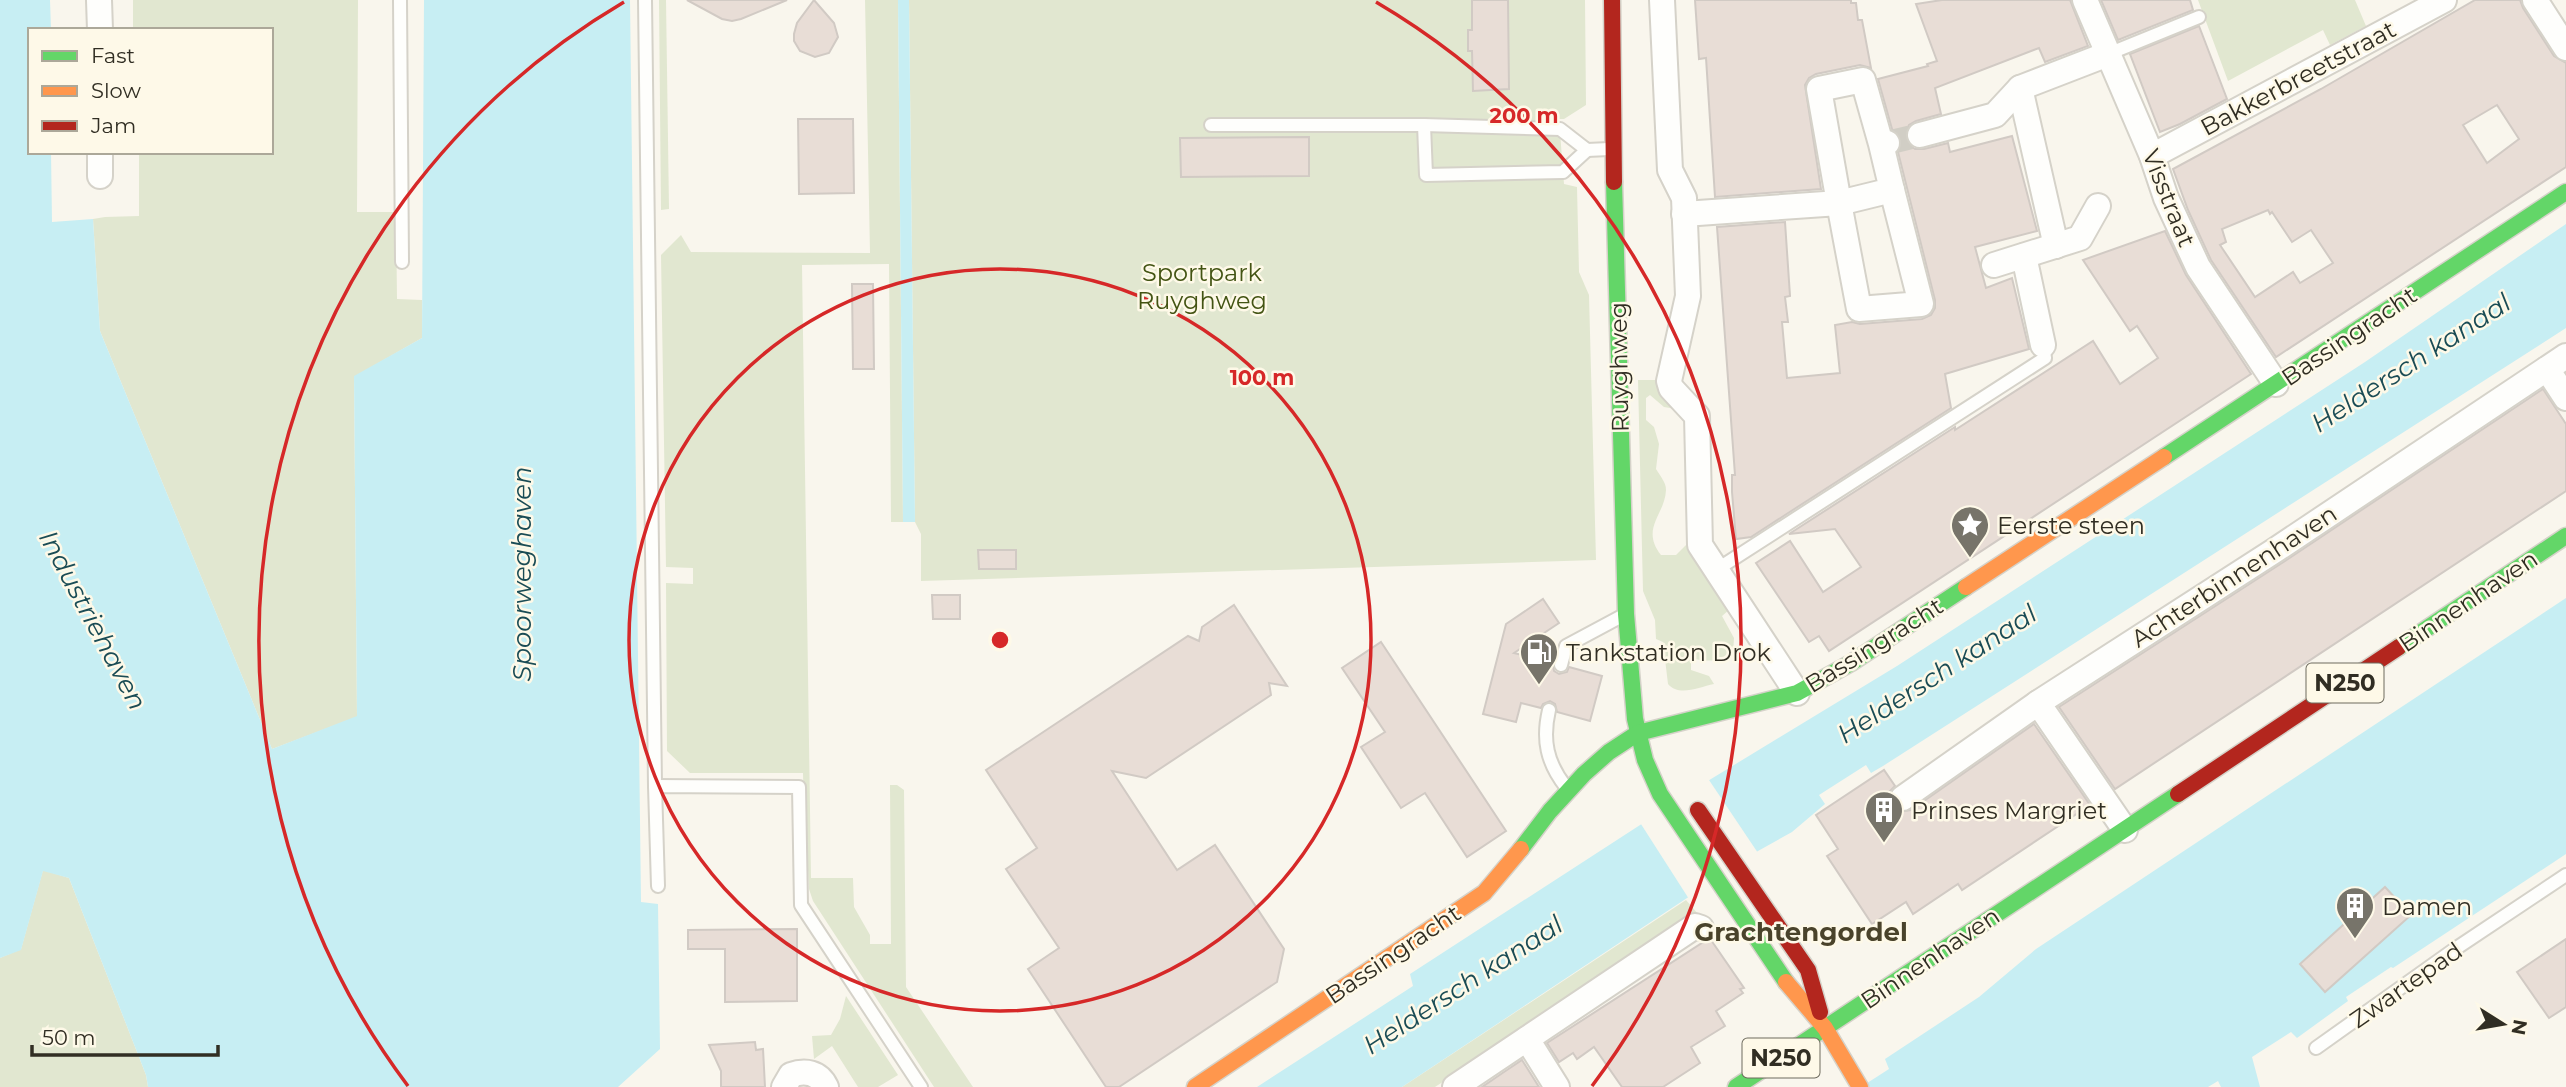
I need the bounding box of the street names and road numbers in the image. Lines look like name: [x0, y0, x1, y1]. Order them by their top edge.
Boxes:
street label: Bakkerbreetstraat: [2195, 14, 2401, 142]
street label: Visstraat: [2136, 145, 2202, 251]
street label: Bassingracht: [2276, 280, 2422, 392]
street label: Ruyghweg: [1603, 302, 1635, 432]
street label: Achterbinnenhaven: [2126, 499, 2342, 653]
street label: Binnenhaven: [2393, 544, 2543, 658]
street label: Bassingracht: [1800, 591, 1948, 699]
road number: N250: [2306, 664, 2384, 702]
street label: Bassingracht: [1320, 898, 1466, 1010]
street label: Binnenhaven: [1855, 901, 2005, 1015]
street label: Zwartepad: [2344, 936, 2468, 1034]
road number: N250: [1742, 1038, 1820, 1078]

